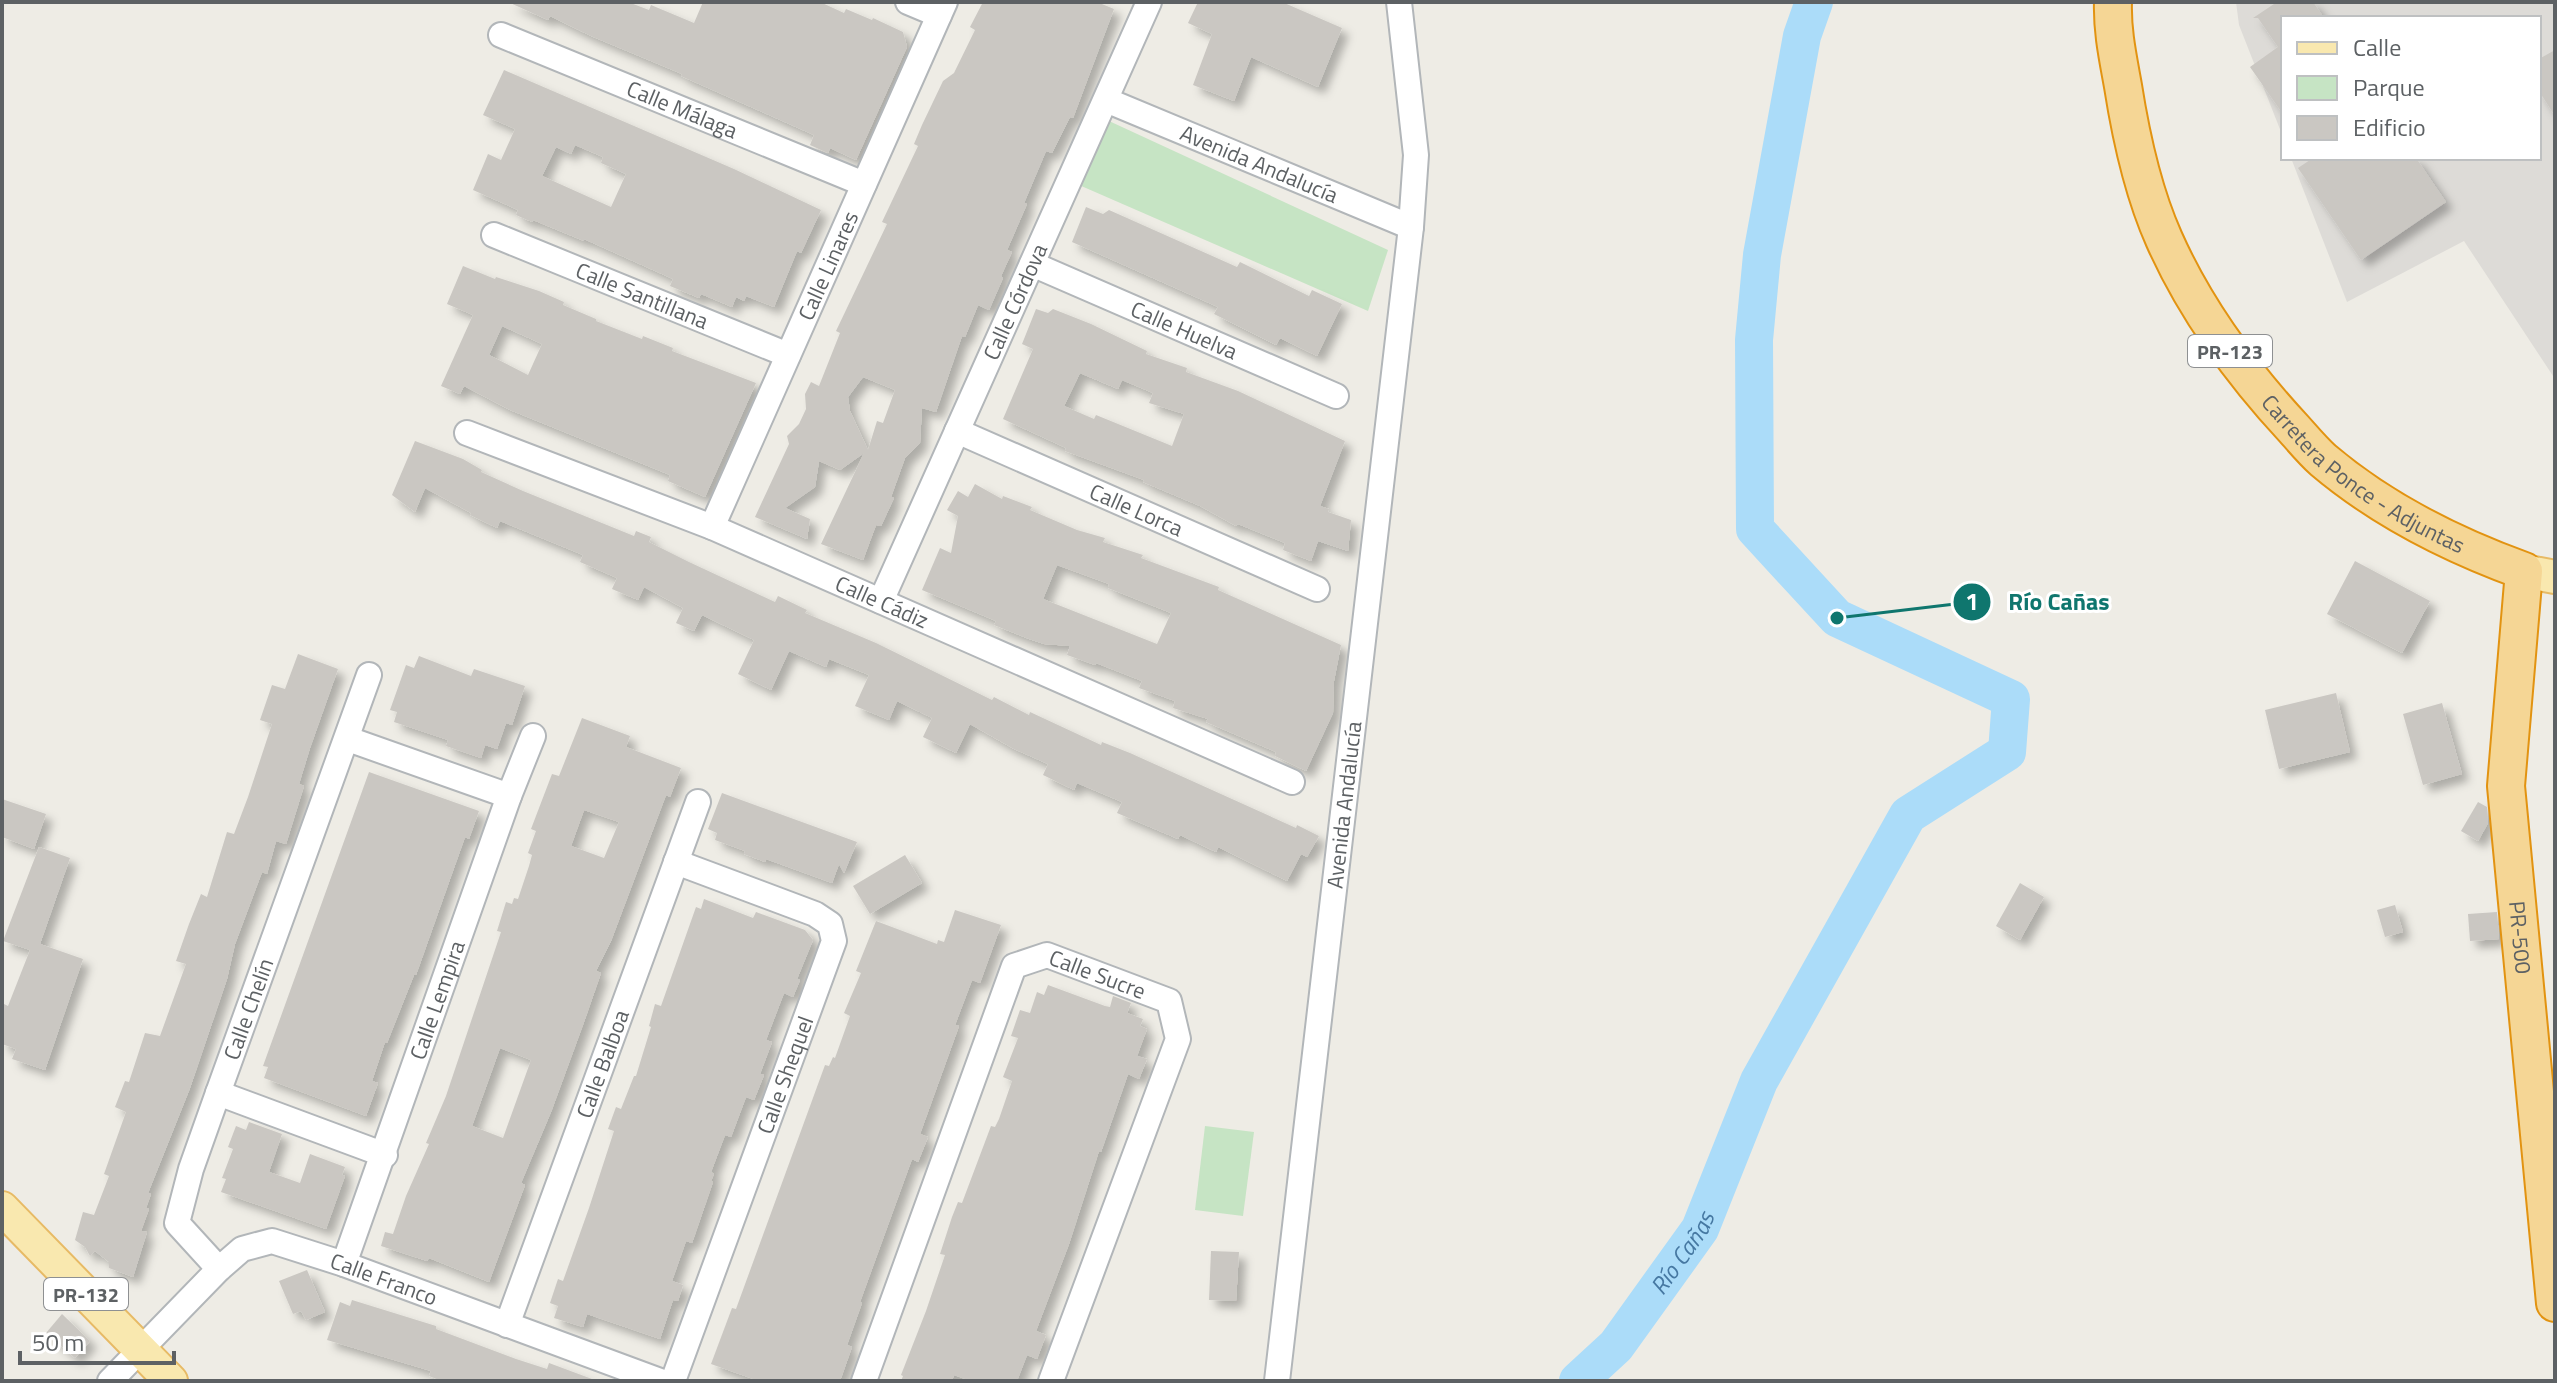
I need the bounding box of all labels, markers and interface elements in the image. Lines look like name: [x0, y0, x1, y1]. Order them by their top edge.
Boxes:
legend: [2281, 16, 2541, 160]
text: Calle: [2353, 29, 2401, 65]
text: Parque: [2353, 69, 2425, 105]
street label: Calle Málaga: [622, 71, 743, 147]
text: Edificio: [2353, 109, 2426, 145]
street label: Avenida Andalucía: [1175, 116, 1343, 212]
street label: Calle Linares: [789, 206, 867, 326]
street label: Calle Córdova: [974, 238, 1056, 365]
street label: Calle Santillana: [571, 253, 714, 338]
street label: Calle Huelva: [1126, 292, 1243, 368]
road number: PR-123: [2188, 335, 2272, 367]
street label: Carretera Ponce - Adjuntas: [2253, 387, 2471, 562]
street label: Calle Lorca: [1084, 474, 1189, 545]
street label: Calle Cádiz: [830, 566, 934, 637]
callout: Río Cañas: [1952, 578, 2125, 626]
text: 1: [1965, 583, 1979, 619]
text: Río Cañas: [2008, 583, 2110, 619]
street label: Avenida Andalucía: [1317, 719, 1370, 890]
street label: PR-500: [2500, 900, 2541, 975]
street label: Calle Lempira: [400, 936, 474, 1064]
street label: Calle Sucre: [1044, 940, 1151, 1008]
street label: Calle Chelín: [214, 953, 282, 1065]
street label: Calle Balboa: [567, 1005, 638, 1123]
street label: Calle Shequel: [748, 1011, 822, 1139]
water label: Río Cañas: [1641, 1205, 1724, 1302]
street label: Calle Franco: [326, 1244, 442, 1314]
road number: PR-132: [44, 1278, 128, 1310]
scale bar: [20, 1315, 174, 1365]
text: 50 m: [32, 1324, 84, 1360]

